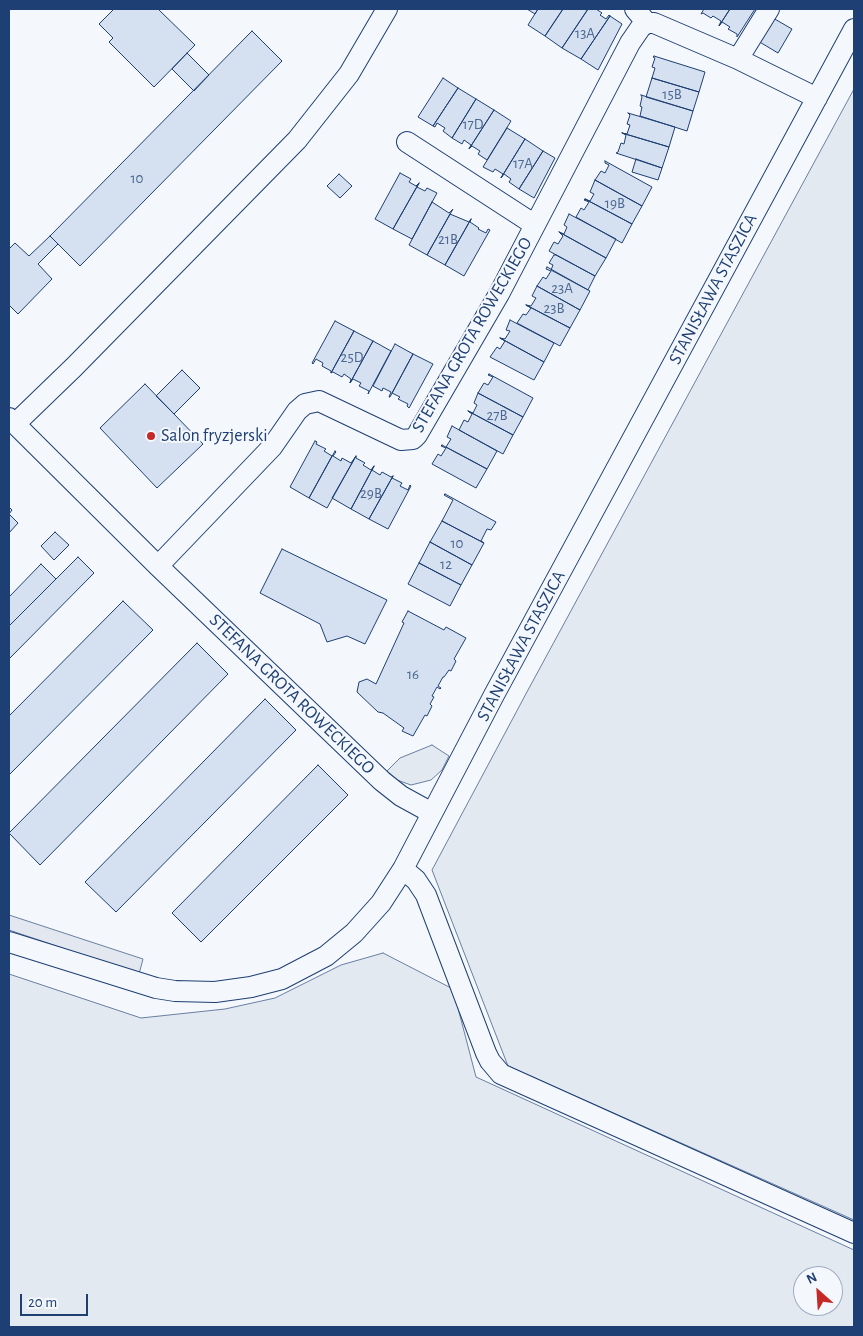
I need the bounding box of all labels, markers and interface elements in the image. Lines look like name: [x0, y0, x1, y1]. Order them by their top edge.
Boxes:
house number: 13A: [575, 24, 595, 42]
house number: 15B: [662, 85, 682, 103]
house number: 17D: [462, 115, 484, 133]
house number: 17A: [513, 154, 533, 172]
house number: 10: [130, 169, 144, 187]
house number: 19B: [605, 194, 625, 212]
street label: STANISŁAWA STASZICA: [664, 210, 762, 368]
house number: 21B: [438, 230, 458, 248]
street label: STEFANA GROTA ROWECKIEGO: [407, 234, 537, 436]
house number: 23A: [551, 279, 573, 297]
house number: 23B: [543, 299, 565, 317]
house number: 25D: [341, 348, 363, 366]
house number: 27B: [486, 406, 508, 424]
place label: Salon fryzjerski: [161, 425, 268, 447]
marker: Salon fryzjerski: [145, 430, 157, 442]
house number: 29B: [360, 484, 382, 502]
house number: 10: [450, 534, 464, 552]
house number: 12: [440, 555, 452, 573]
street label: STANISŁAWA STASZICA: [472, 567, 570, 725]
street label: STEFANA GROTA ROWECKIEGO: [205, 609, 379, 779]
house number: 16: [407, 665, 419, 683]
north arrow: [793, 1266, 843, 1316]
text: N: [804, 1270, 819, 1287]
scale bar: [22, 1284, 90, 1316]
text: 20 m: [28, 1295, 57, 1310]

